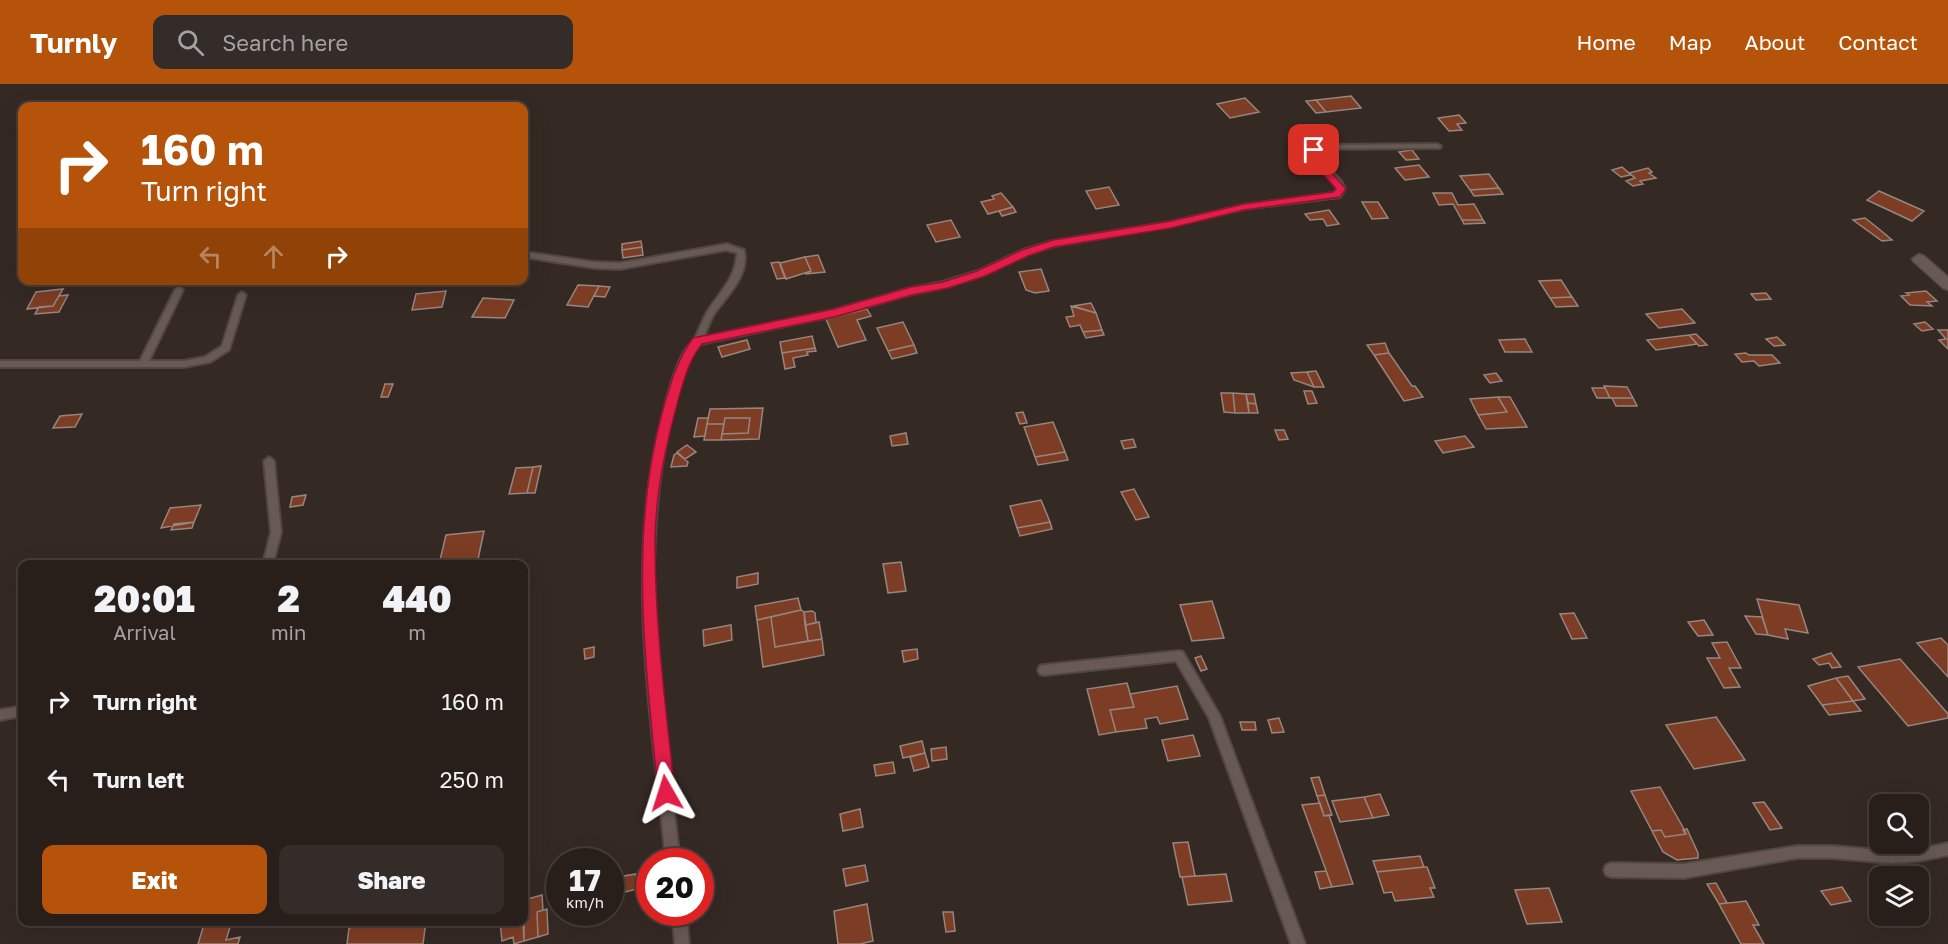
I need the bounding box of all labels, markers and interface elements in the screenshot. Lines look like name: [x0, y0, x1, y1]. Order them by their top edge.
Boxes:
search box: [153, 15, 573, 69]
text: Turnly: [30, 26, 117, 59]
icon: search: [174, 26, 207, 59]
text: Search here: [222, 29, 348, 56]
text: Home: [1576, 29, 1636, 55]
text: Map: [1669, 29, 1712, 55]
text: About: [1745, 29, 1805, 55]
text: Contact: [1838, 29, 1918, 55]
text: 160 m: [141, 124, 264, 174]
pin: [1288, 124, 1339, 175]
icon: right: [42, 126, 120, 204]
icon: arrive: [1297, 133, 1330, 166]
text: Turn right: [141, 175, 267, 207]
icon: left: [194, 240, 227, 273]
icon: ahead: [257, 240, 290, 273]
icon: right: [320, 240, 353, 273]
text: 20:01: [94, 577, 195, 620]
text: 2: [277, 577, 300, 620]
text: 440: [382, 577, 452, 620]
text: Arrival: [113, 620, 176, 644]
text: min: [271, 620, 306, 644]
text: m: [408, 620, 426, 644]
icon: right: [42, 685, 75, 718]
text: Turn right: [93, 688, 197, 715]
text: 160 m: [441, 688, 504, 715]
position arrow: [634, 761, 698, 825]
icon: left: [42, 763, 75, 796]
text: Turn left: [93, 766, 184, 793]
text: 250 m: [440, 766, 504, 793]
map controls: [1869, 794, 1929, 926]
button: search: [1869, 794, 1929, 854]
button: Exit: [42, 845, 267, 914]
button: Share: [279, 845, 504, 914]
speed limit sign: 20: [636, 848, 714, 926]
text: 17: [569, 862, 601, 898]
button: layers: [1869, 866, 1929, 926]
text: km/h: [566, 893, 604, 911]

